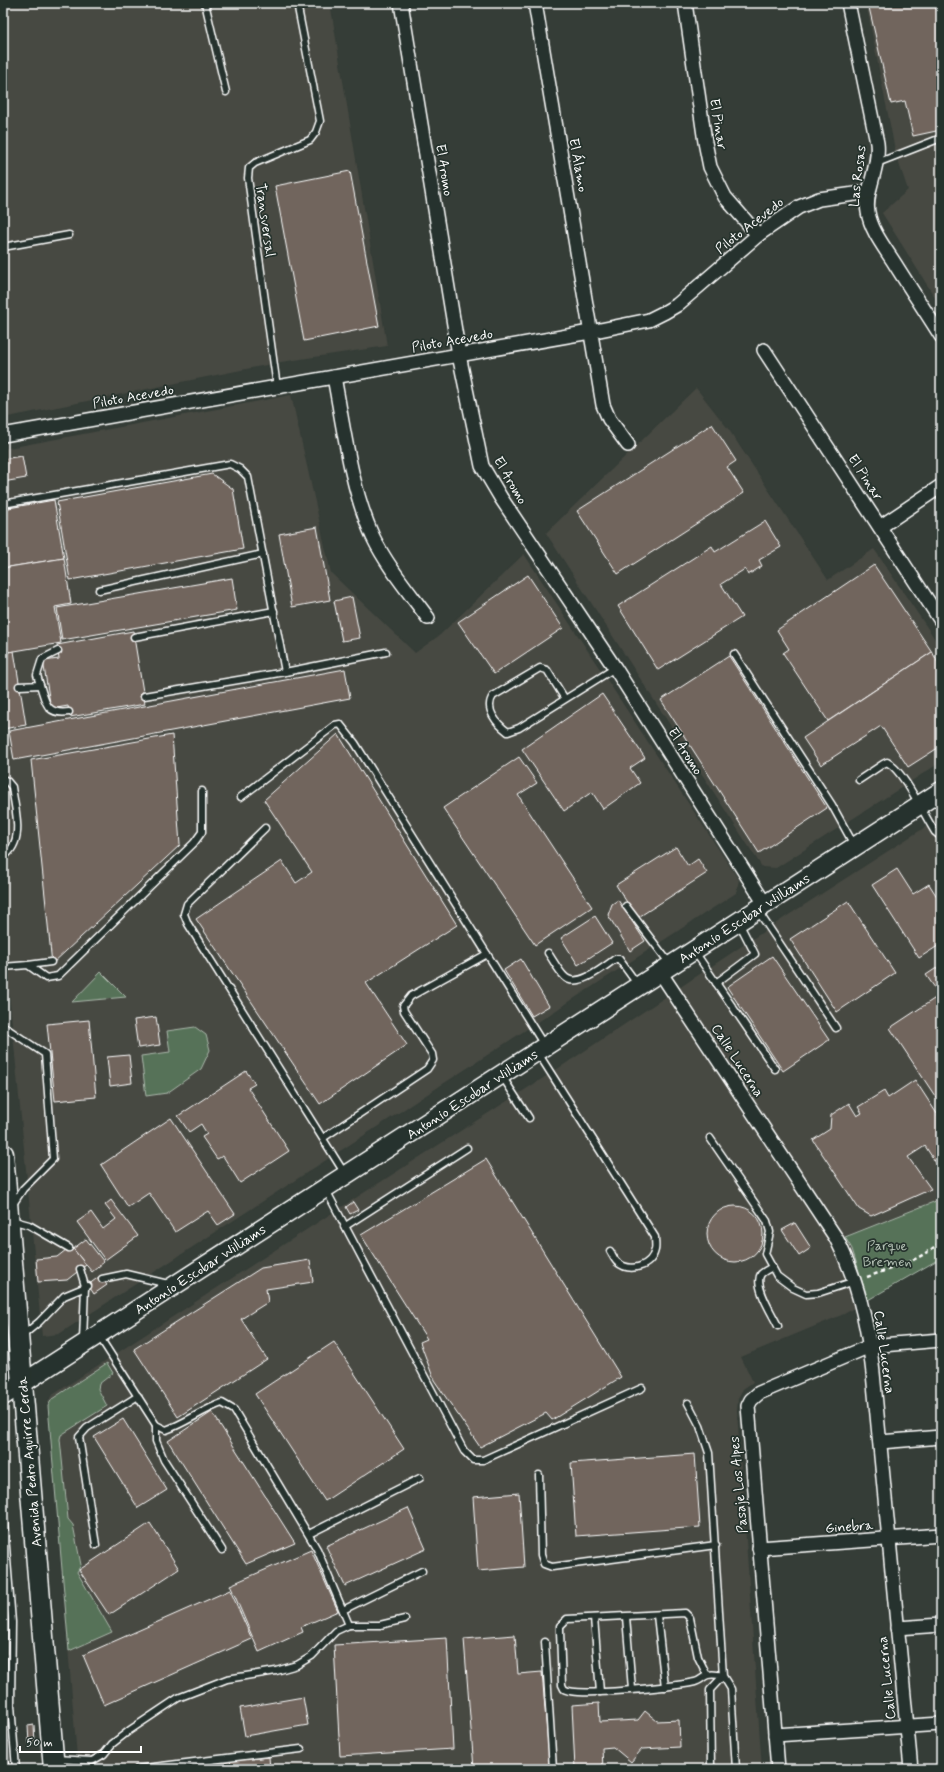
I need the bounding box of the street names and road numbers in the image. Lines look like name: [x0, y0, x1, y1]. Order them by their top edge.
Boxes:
street label: El Pinar: [705, 97, 731, 151]
street label: El Álamo: [564, 137, 592, 194]
street label: El Aromo: [431, 143, 457, 198]
street label: Las Rosas: [845, 144, 871, 208]
street label: Transversal: [251, 182, 279, 258]
street label: Piloto Acevedo: [712, 193, 788, 258]
street label: Piloto Acevedo: [410, 325, 494, 357]
street label: Piloto Acevedo: [91, 381, 175, 413]
street label: El Pinar: [844, 451, 887, 504]
street label: El Aromo: [489, 453, 531, 508]
street label: El Aromo: [664, 724, 707, 779]
street label: Antonio Escobar Williams: [675, 870, 814, 968]
street label: Calle Lucerna: [707, 1021, 768, 1101]
street label: Antonio Escobar Williams: [403, 1046, 542, 1144]
street label: Antonio Escobar Williams: [131, 1221, 270, 1319]
street label: Calle Lucerna: [869, 1309, 899, 1395]
street label: Avenida Pedro Aguirre Cerda: [14, 1375, 46, 1548]
street label: Pasaje Los Alpes: [726, 1436, 752, 1534]
street label: Ginebra: [824, 1516, 874, 1538]
street label: Calle Lucerna: [874, 1635, 900, 1720]

